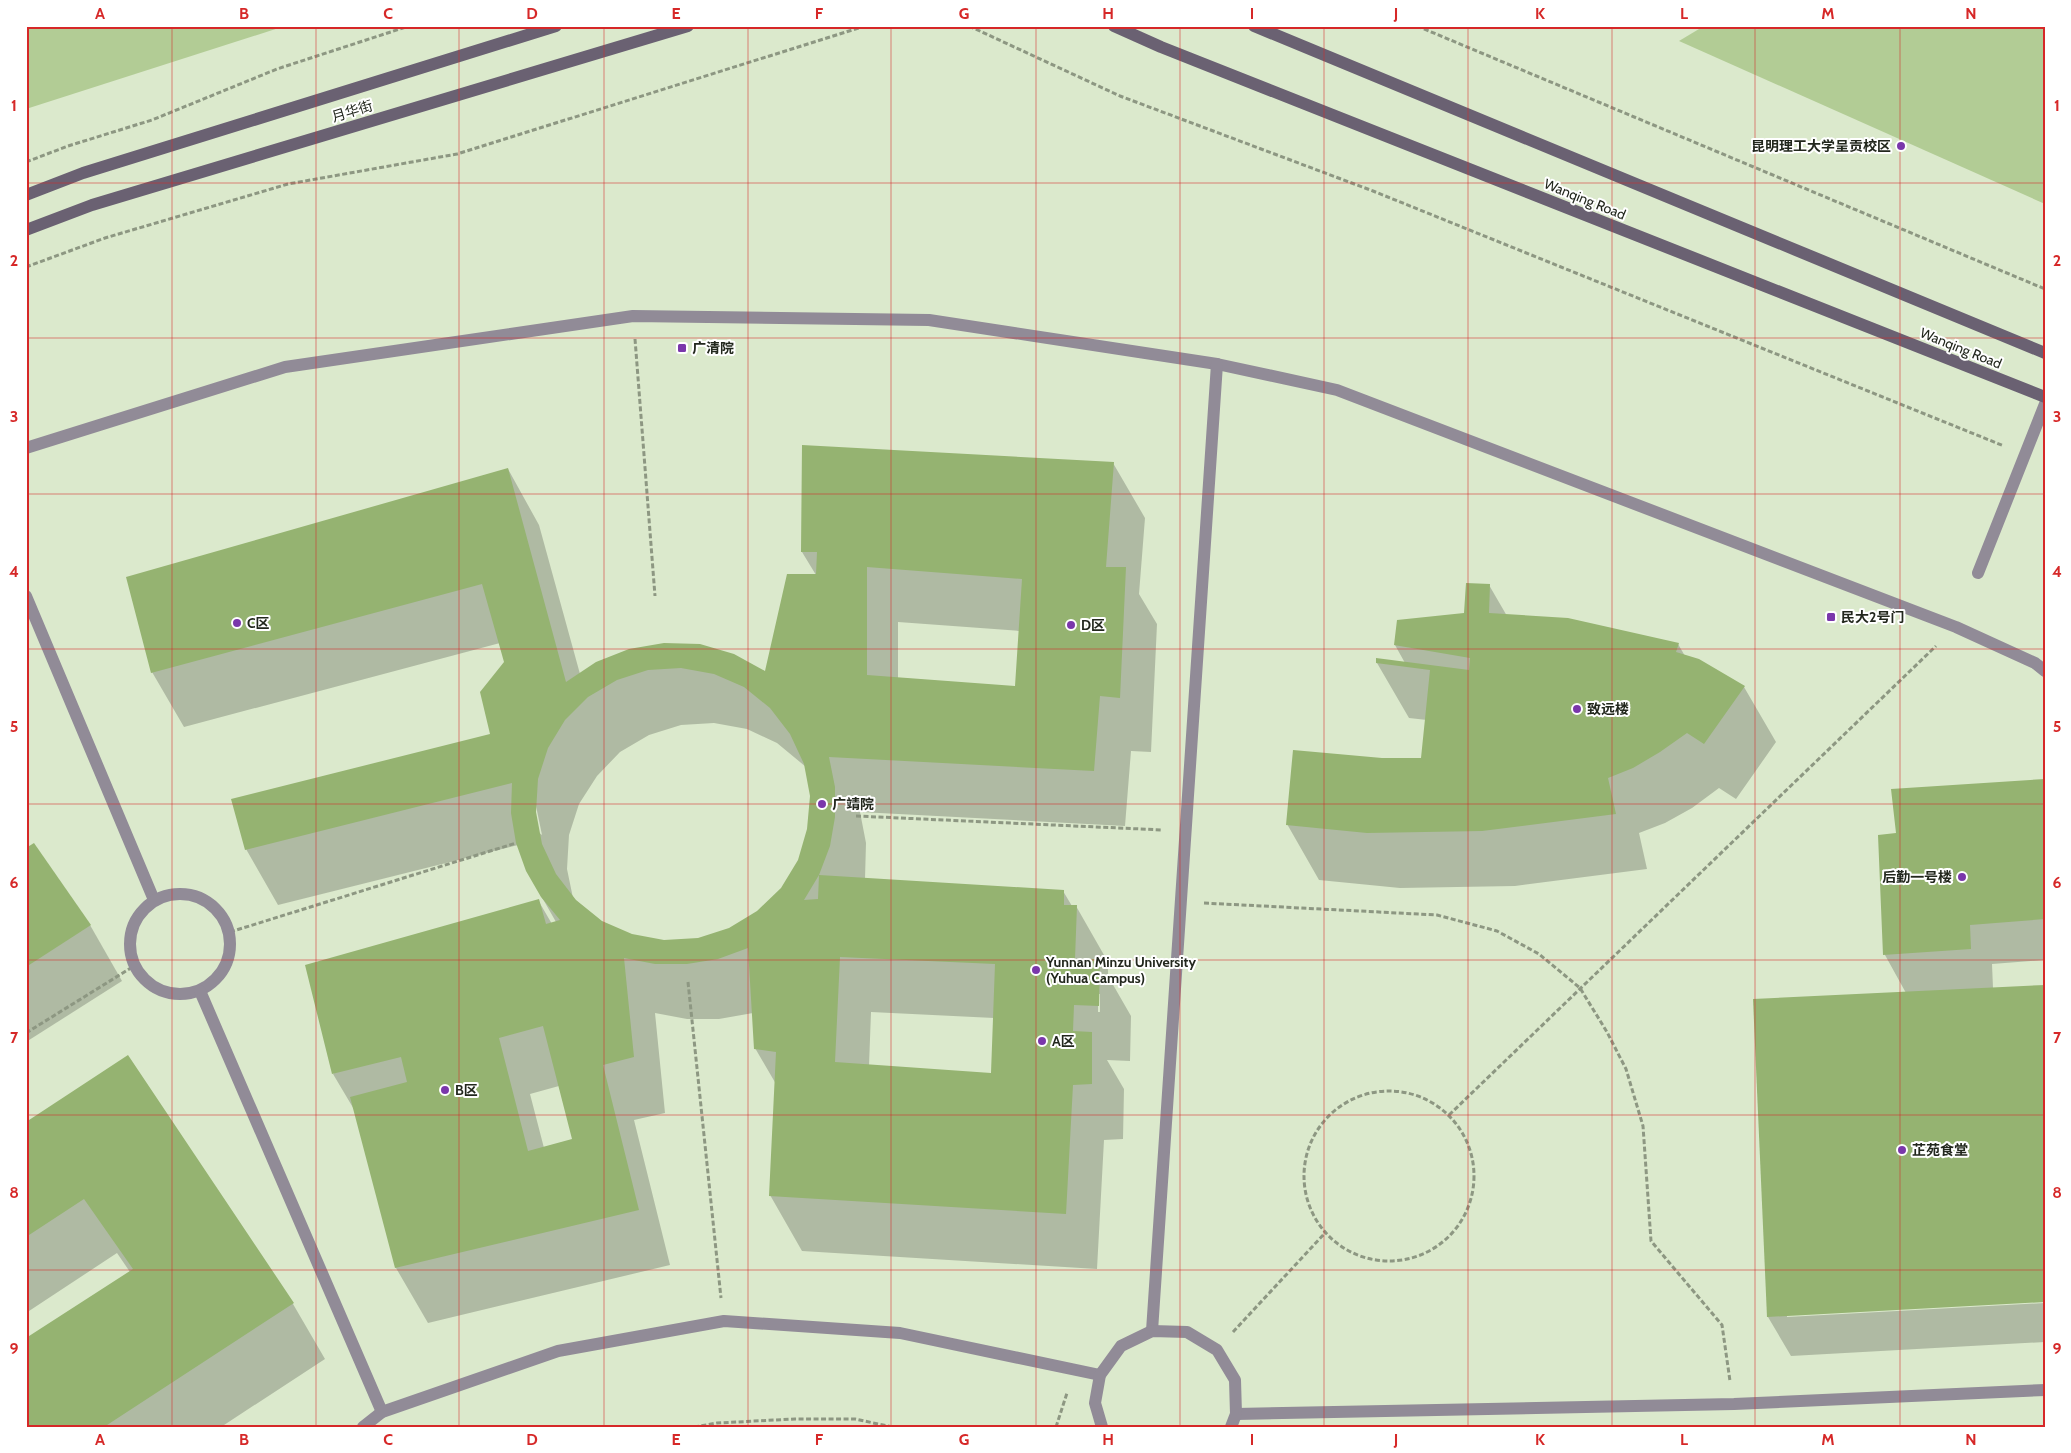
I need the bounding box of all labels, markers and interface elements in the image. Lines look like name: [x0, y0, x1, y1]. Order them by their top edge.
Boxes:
text: A: [95, 4, 105, 23]
text: B: [239, 4, 249, 23]
text: C: [383, 4, 393, 23]
text: D: [526, 4, 538, 23]
text: E: [671, 4, 681, 23]
text: F: [815, 4, 824, 23]
text: G: [959, 4, 969, 23]
text: H: [1102, 4, 1114, 23]
text: I: [1250, 4, 1254, 23]
text: J: [1393, 4, 1398, 23]
text: K: [1535, 4, 1545, 23]
text: L: [1680, 4, 1688, 23]
text: M: [1821, 4, 1835, 23]
text: N: [1965, 4, 1977, 23]
text: 1: [11, 96, 17, 115]
street label: 月华街: [329, 96, 375, 126]
text: 1: [2054, 96, 2060, 115]
place label: 昆明理工大学呈贡校区: [1751, 137, 1891, 155]
marker: 昆明理工大学呈贡校区: [1895, 140, 1907, 152]
street label: Wanqing Road: [1542, 174, 1628, 224]
text: 2: [10, 251, 18, 270]
text: 2: [2053, 251, 2061, 270]
street label: Wanqing Road: [1918, 323, 2004, 373]
place label: 广清院: [692, 339, 734, 357]
marker: 广清院: [676, 342, 688, 354]
text: 3: [10, 407, 18, 426]
text: 3: [2053, 407, 2061, 426]
text: 4: [9, 562, 19, 581]
text: 4: [2052, 562, 2062, 581]
place label: 民大2号门: [1841, 608, 1904, 626]
marker: 民大2号门: [1825, 611, 1837, 623]
place label: C区: [247, 614, 270, 632]
place label: D区: [1081, 616, 1105, 634]
marker: C区: [231, 617, 243, 629]
marker: D区: [1065, 619, 1077, 631]
place label: 致远楼: [1587, 700, 1629, 718]
marker: 致远楼: [1571, 703, 1583, 715]
text: 5: [10, 717, 18, 736]
text: 5: [2053, 717, 2061, 736]
place label: 广靖院: [832, 795, 874, 813]
marker: 广靖院: [816, 798, 828, 810]
place label: 后勤一号楼: [1882, 868, 1952, 886]
marker: 后勤一号楼: [1956, 871, 1968, 883]
text: 6: [10, 873, 19, 892]
text: 6: [2053, 873, 2062, 892]
place label: Yunnan Minzu University (Yuhua Campus): [1045, 953, 1196, 987]
marker: Yunnan Minzu University (Yuhua Campus): [1030, 964, 1042, 976]
text: 7: [10, 1028, 19, 1047]
text: 7: [2053, 1028, 2062, 1047]
place label: A区: [1052, 1032, 1075, 1050]
marker: A区: [1036, 1035, 1048, 1047]
place label: B区: [455, 1081, 478, 1099]
marker: B区: [439, 1084, 451, 1096]
place label: 芷苑食堂: [1912, 1141, 1968, 1159]
marker: 芷苑食堂: [1896, 1144, 1908, 1156]
text: 8: [9, 1183, 19, 1202]
text: 8: [2052, 1183, 2062, 1202]
text: 9: [10, 1339, 19, 1358]
text: 9: [2053, 1339, 2062, 1358]
text: A: [95, 1430, 105, 1449]
text: B: [239, 1430, 249, 1449]
text: C: [383, 1430, 393, 1449]
text: D: [526, 1430, 538, 1449]
text: E: [671, 1430, 681, 1449]
text: F: [815, 1430, 824, 1449]
text: G: [959, 1430, 969, 1449]
text: H: [1102, 1430, 1114, 1449]
text: I: [1250, 1430, 1254, 1449]
text: J: [1393, 1430, 1398, 1449]
text: K: [1535, 1430, 1545, 1449]
text: L: [1680, 1430, 1688, 1449]
text: M: [1821, 1430, 1835, 1449]
text: N: [1965, 1430, 1977, 1449]

